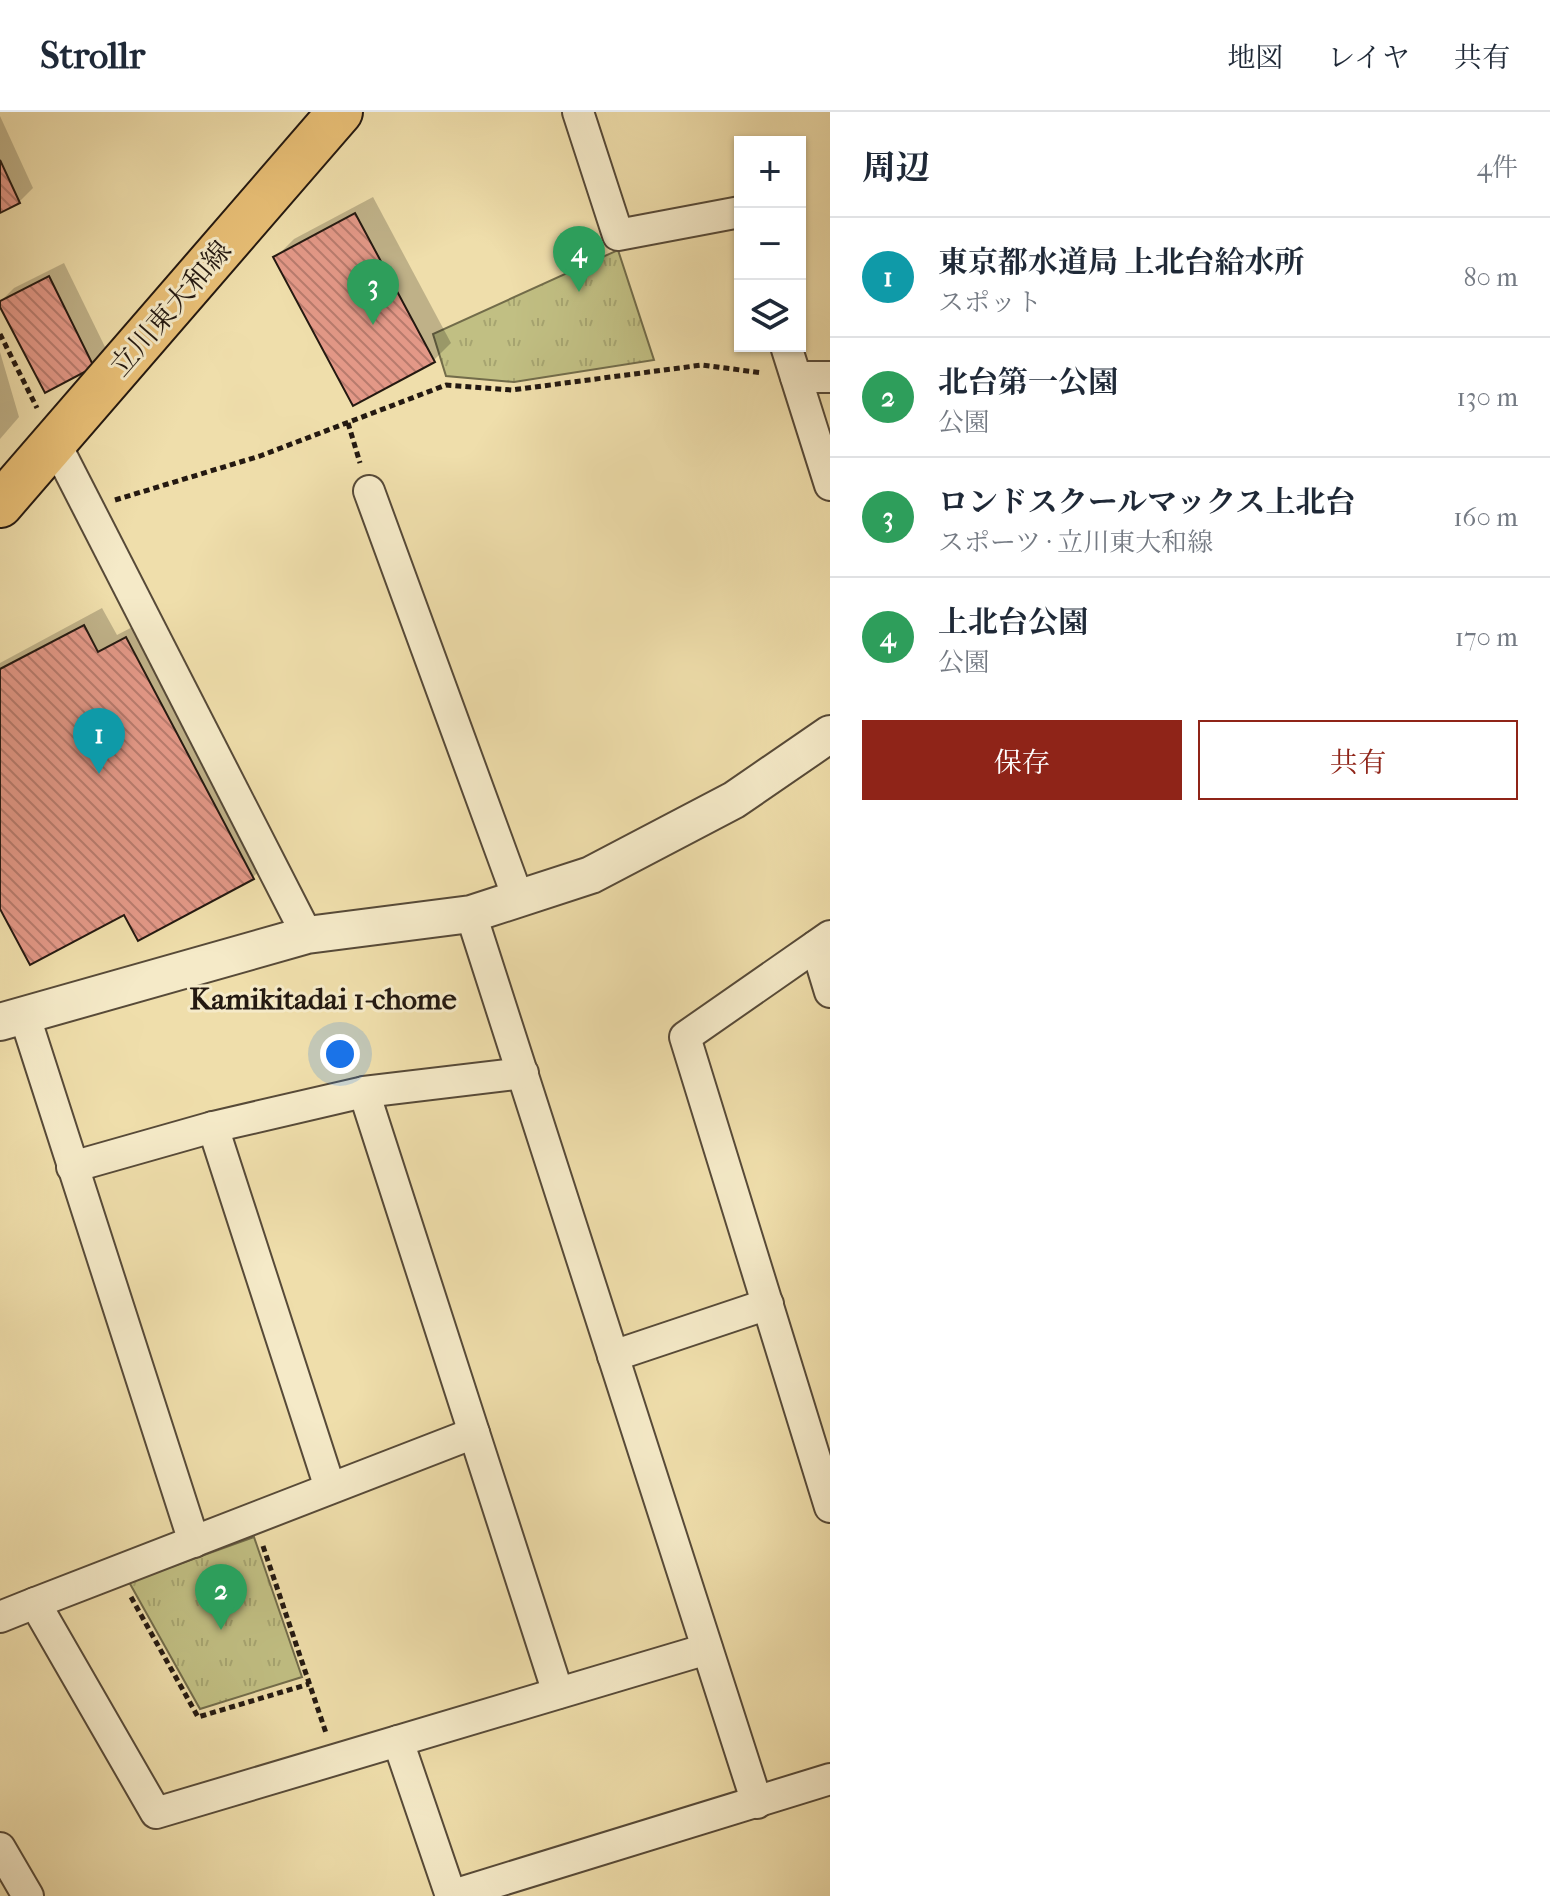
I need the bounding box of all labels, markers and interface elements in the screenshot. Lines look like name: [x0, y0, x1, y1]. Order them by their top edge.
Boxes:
text: Strollr: [40, 33, 145, 78]
text: 地図: [1227, 41, 1283, 74]
text: レイヤ: [1327, 41, 1410, 74]
text: 共有: [1454, 41, 1510, 74]
map controls: [734, 136, 806, 352]
button: +: [734, 136, 806, 208]
text: 周辺: [862, 148, 930, 188]
text: 4件: [1477, 152, 1518, 183]
button: −: [734, 208, 806, 280]
pin: 4: [553, 226, 605, 292]
street label: 立川東大和線: [103, 234, 238, 383]
text: 東京都水道局 上北台給水所: [938, 245, 1304, 280]
pin: 3: [347, 259, 399, 325]
text: 1: [883, 262, 893, 293]
text: 80 m: [1463, 262, 1518, 293]
button: layers: [734, 280, 806, 352]
text: スポット: [938, 287, 1042, 318]
text: 北台第一公園: [938, 365, 1118, 400]
text: 2: [881, 382, 895, 413]
text: 130 m: [1457, 382, 1518, 413]
text: 公園: [938, 407, 990, 438]
text: ロンドスクールマックス上北台: [938, 485, 1356, 520]
text: 3: [883, 502, 893, 533]
text: 160 m: [1453, 502, 1518, 533]
text: スポーツ · 立川東大和線: [938, 527, 1213, 558]
text: 上北台公園: [938, 605, 1088, 640]
text: 4: [880, 622, 896, 653]
text: 170 m: [1455, 622, 1518, 653]
text: 公園: [938, 647, 990, 678]
pin: 1: [73, 708, 125, 774]
button: 保存: [862, 720, 1182, 800]
button: 共有: [1198, 720, 1518, 800]
district label: Kamikitadai 1-chome: [189, 982, 457, 1017]
your location: [320, 1034, 360, 1074]
pin: 2: [195, 1564, 247, 1630]

